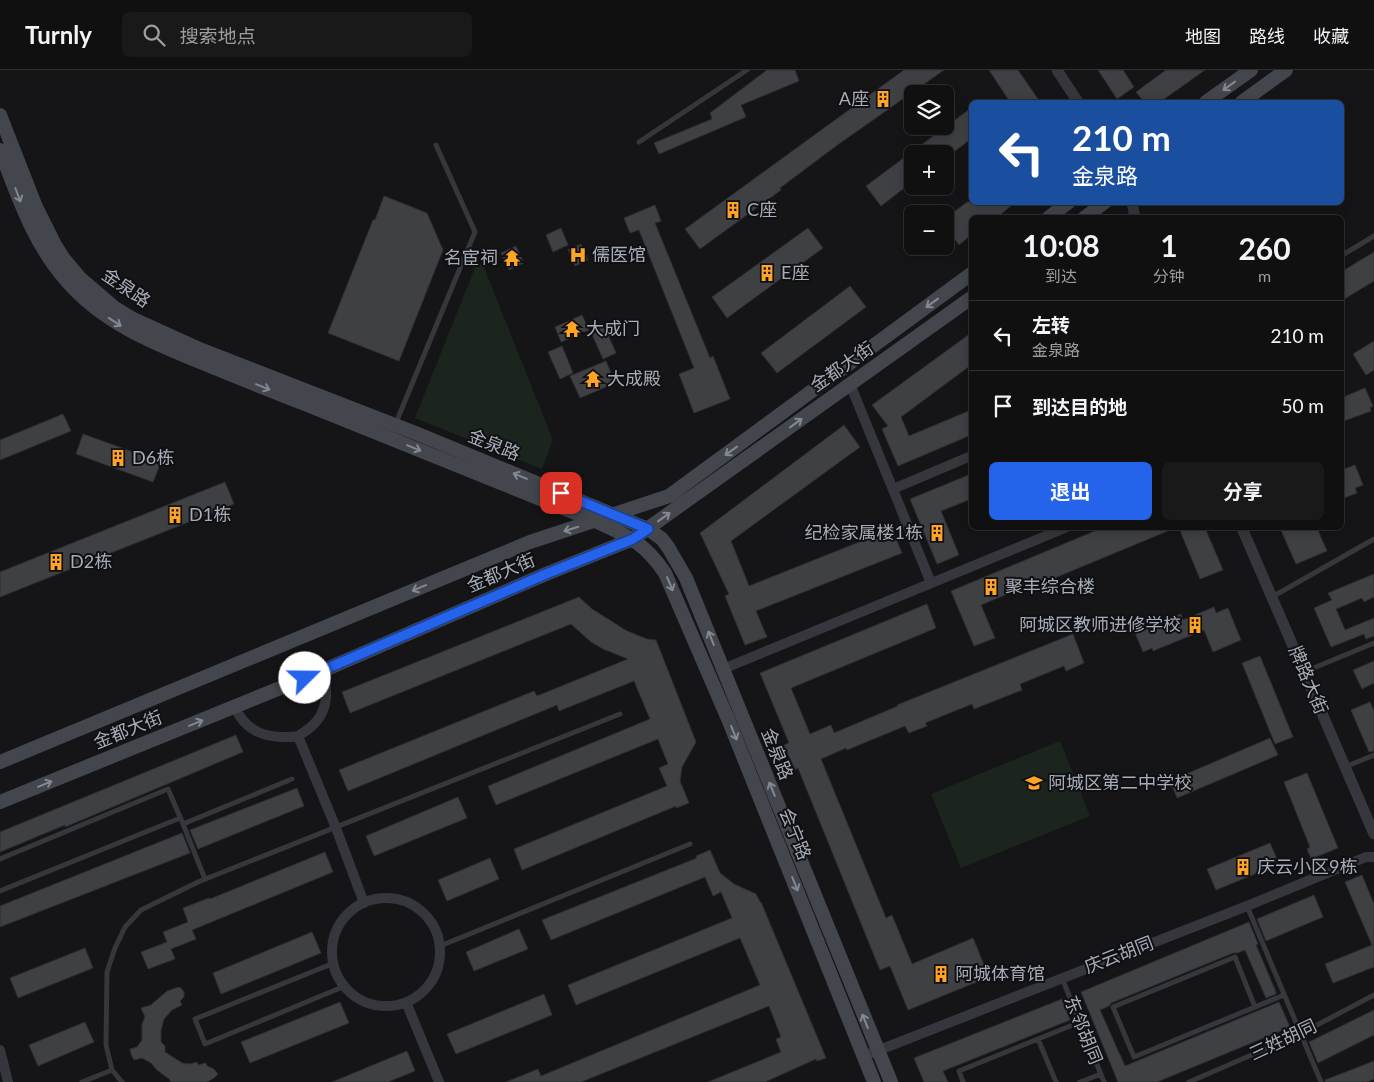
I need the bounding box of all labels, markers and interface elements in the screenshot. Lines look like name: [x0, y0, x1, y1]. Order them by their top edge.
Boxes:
search box: [122, 12, 472, 57]
text: Turnly: [25, 20, 92, 49]
icon: search: [140, 21, 168, 49]
text: 搜索地点: [180, 24, 256, 47]
text: 地图: [1185, 25, 1221, 47]
text: 路线: [1249, 25, 1285, 47]
text: 收藏: [1313, 25, 1349, 47]
one-way arrow: [1222, 81, 1236, 91]
map controls: [904, 85, 954, 255]
button: layers: [904, 85, 954, 135]
place label: A座: [839, 87, 869, 109]
building icon: A座: [873, 89, 893, 109]
text: 210 m: [1072, 116, 1171, 158]
icon: left: [989, 120, 1054, 185]
button: +: [904, 145, 954, 195]
text: 金泉路: [1072, 162, 1138, 189]
one-way arrow: [13, 187, 23, 202]
place label: C座: [747, 198, 777, 220]
building icon: C座: [723, 200, 743, 220]
button: −: [904, 205, 954, 255]
text: 10:08: [1022, 227, 1100, 263]
text: 1: [1160, 227, 1178, 263]
text: 260: [1238, 230, 1291, 266]
place label: 儒医馆: [592, 243, 646, 265]
hospital icon: 儒医馆: [568, 245, 588, 265]
place label: 名宦祠: [444, 246, 498, 268]
temple icon: 名宦祠: [502, 248, 522, 268]
place label: E座: [781, 261, 809, 283]
street label: 金泉路: [98, 263, 155, 312]
building icon: E座: [757, 263, 777, 283]
text: 到达: [1045, 266, 1077, 285]
text: 分钟: [1153, 266, 1185, 285]
text: m: [1258, 266, 1271, 285]
one-way arrow: [925, 298, 939, 308]
text: 左转: [1032, 313, 1070, 336]
one-way arrow: [107, 317, 121, 327]
place label: 大成门: [586, 317, 640, 339]
temple icon: 大成门: [562, 319, 582, 339]
icon: left: [989, 322, 1017, 350]
text: 210 m: [1270, 324, 1324, 347]
street label: 金都大街: [806, 337, 877, 396]
text: 金泉路: [1032, 340, 1080, 359]
place label: 大成殿: [607, 367, 661, 389]
temple icon: 大成殿: [583, 369, 603, 389]
one-way arrow: [255, 383, 270, 393]
icon: arrive: [989, 392, 1017, 420]
text: 50 m: [1281, 394, 1324, 417]
text: 到达目的地: [1032, 395, 1127, 418]
one-way arrow: [789, 417, 803, 428]
street label: 金泉路: [465, 424, 524, 464]
one-way arrow: [406, 444, 421, 453]
place label: D6栋: [132, 446, 174, 468]
one-way arrow: [724, 446, 738, 456]
building icon: D6栋: [108, 448, 128, 468]
button: 退出: [989, 462, 1152, 520]
button: 分享: [1162, 462, 1324, 520]
one-way arrow: [512, 470, 527, 479]
pin: [540, 472, 582, 514]
icon: arrive: [547, 479, 575, 507]
place label: D1栋: [189, 503, 231, 525]
building icon: D1栋: [165, 505, 185, 525]
one-way arrow: [657, 512, 671, 522]
place label: 纪检家属楼1栋: [805, 521, 923, 543]
building icon: 纪检家属楼1栋: [927, 523, 947, 543]
one-way arrow: [563, 525, 579, 535]
street label: 金都大街: [463, 548, 538, 596]
place label: D2栋: [70, 550, 112, 572]
building icon: D2栋: [46, 552, 66, 572]
place label: 聚丰综合楼: [1005, 575, 1095, 597]
one-way arrow: [666, 576, 675, 591]
building icon: 聚丰综合楼: [981, 577, 1001, 597]
one-way arrow: [412, 584, 427, 593]
place label: 阿城区教师进修学校: [1019, 613, 1181, 635]
building icon: 阿城区教师进修学校: [1185, 615, 1205, 635]
one-way arrow: [705, 631, 715, 646]
street label: 牌路大街: [1285, 642, 1333, 717]
position arrow: [278, 651, 330, 703]
street label: 金都大街: [90, 705, 165, 753]
one-way arrow: [188, 717, 203, 727]
street label: 金泉路: [758, 724, 798, 783]
one-way arrow: [730, 725, 739, 740]
place label: 阿城区第二中学校: [1048, 771, 1192, 793]
school or university icon: 阿城区第二中学校: [1024, 773, 1044, 793]
one-way arrow: [37, 778, 52, 788]
one-way arrow: [766, 782, 776, 797]
street label: 会宁路: [776, 804, 816, 863]
place label: 庆云小区9栋: [1257, 855, 1357, 877]
building icon: 庆云小区9栋: [1233, 857, 1253, 877]
one-way arrow: [790, 876, 800, 891]
street label: 庆云胡同: [1081, 931, 1156, 977]
place label: 阿城体育馆: [955, 962, 1045, 984]
building icon: 阿城体育馆: [931, 964, 951, 984]
street label: 东邻胡同: [1060, 992, 1108, 1067]
one-way arrow: [860, 1014, 870, 1029]
street label: 三姓胡同: [1245, 1014, 1320, 1064]

